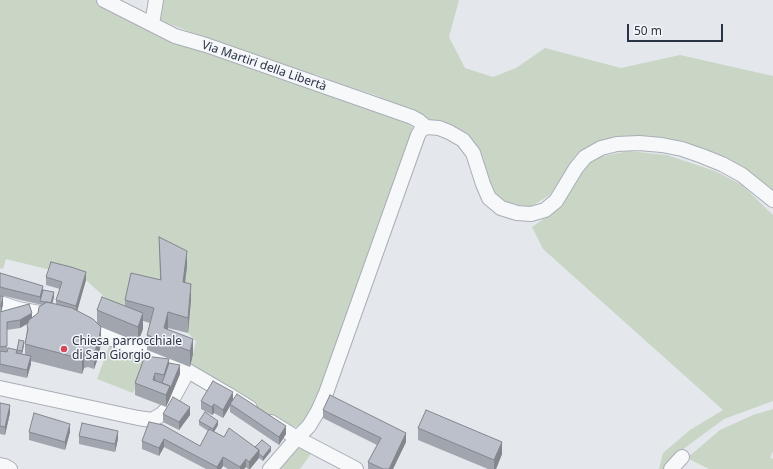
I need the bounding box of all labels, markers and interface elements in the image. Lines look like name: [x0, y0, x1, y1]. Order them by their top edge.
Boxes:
scale bar: [629, 16, 725, 42]
text: 50 m: [634, 22, 662, 39]
street label: Via Martiri della Libertà: [200, 38, 328, 94]
place label: Chiesa parrocchiale di San Giorgio: [72, 335, 182, 363]
marker: Chiesa parrocchiale di San Giorgio: [59, 344, 69, 354]

